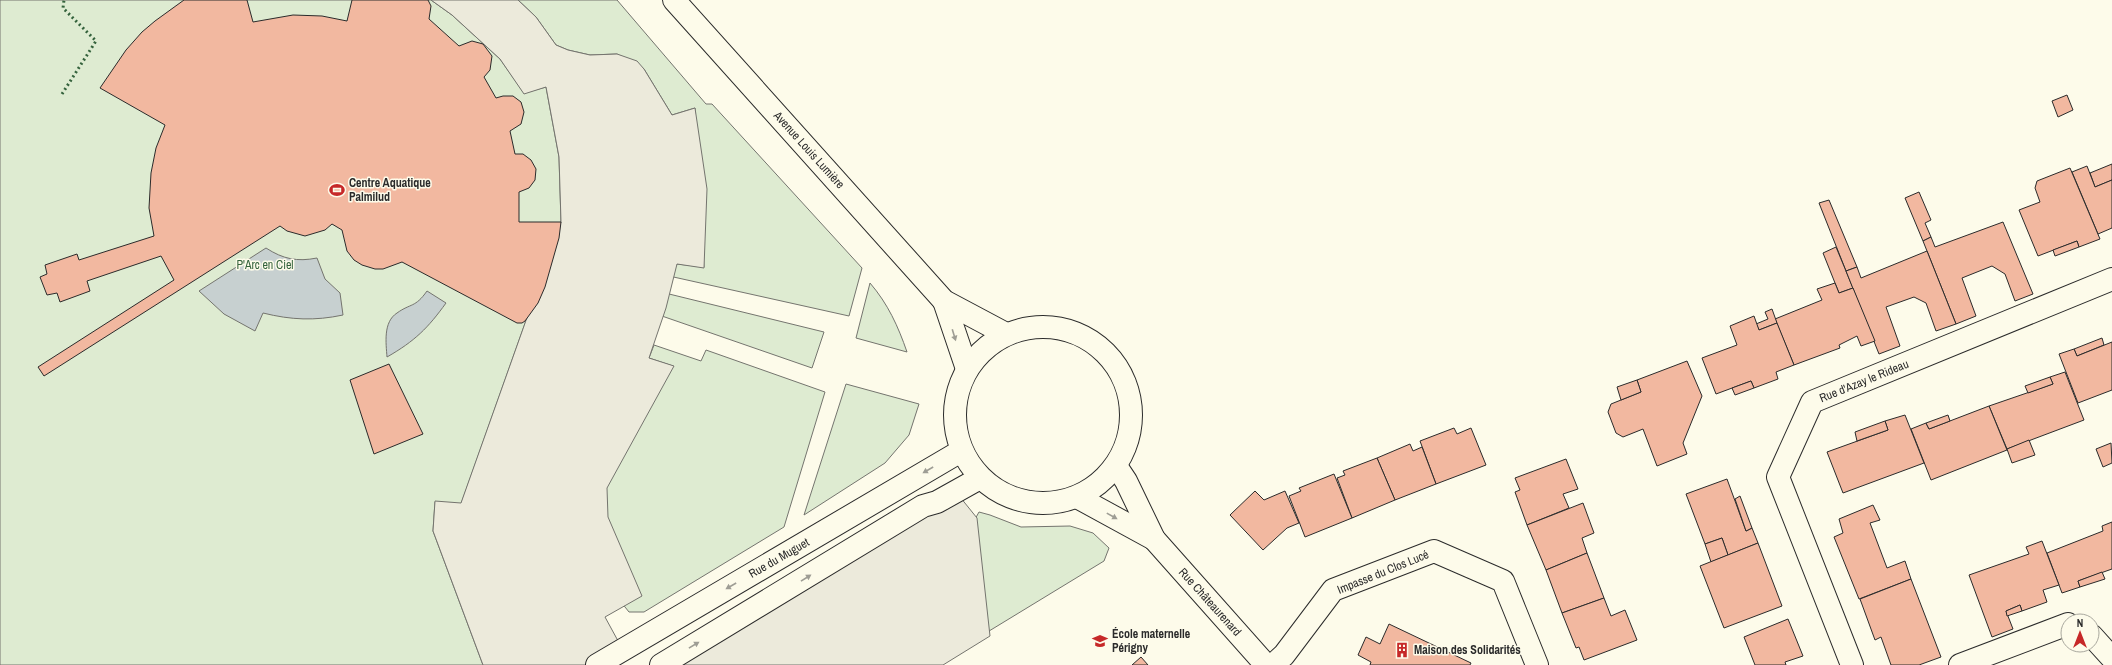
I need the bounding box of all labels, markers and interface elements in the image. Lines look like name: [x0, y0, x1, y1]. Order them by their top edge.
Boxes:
street label: Avenue Louis Lumière: [769, 107, 848, 192]
place label: Centre Aquatique Palmilud: [349, 175, 431, 205]
sports icon: Centre Aquatique Palmilud: [328, 181, 346, 199]
park label: P'Arc en Ciel: [236, 257, 294, 273]
one-way arrow: [951, 329, 957, 341]
street label: Rue d'Azay le Rideau: [1817, 356, 1911, 406]
one-way arrow: [922, 467, 934, 474]
one-way arrow: [1106, 512, 1118, 519]
street label: Rue du Muguet: [746, 534, 812, 582]
street label: Impasse du Clos Lucé: [1335, 546, 1431, 598]
street label: Rue Châteaurenard: [1175, 565, 1245, 639]
one-way arrow: [800, 575, 812, 582]
one-way arrow: [725, 582, 737, 589]
north arrow: [2060, 613, 2100, 653]
text: N: [2077, 616, 2083, 630]
place label: École maternelle Périgny: [1112, 626, 1191, 656]
school or university icon: École maternelle Périgny: [1091, 632, 1109, 650]
one-way arrow: [689, 641, 700, 649]
building icon: Maison des Solidarités: [1393, 641, 1411, 659]
place label: Maison des Solidarités: [1414, 642, 1521, 658]

